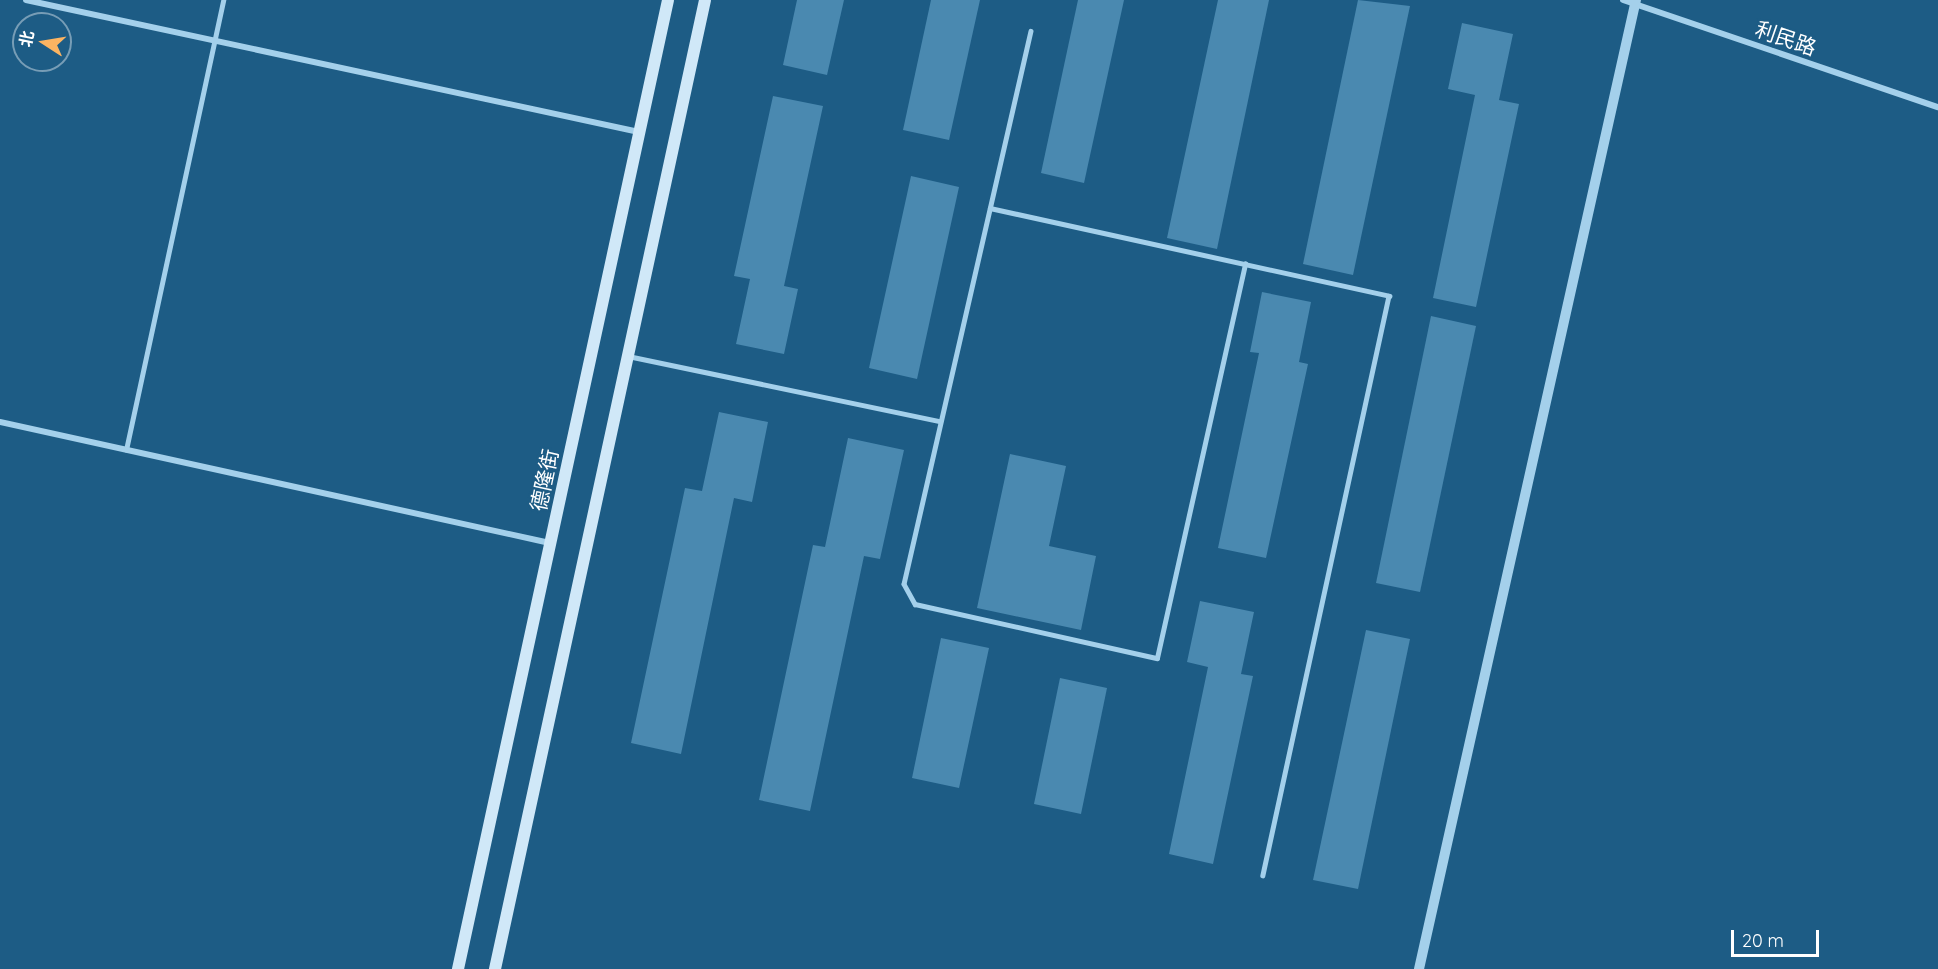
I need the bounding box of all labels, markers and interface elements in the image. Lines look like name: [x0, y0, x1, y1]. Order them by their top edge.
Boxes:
north arrow: [12, 12, 72, 72]
street label: 利民路: [1752, 16, 1820, 60]
text: 北: [15, 29, 38, 49]
street label: 德隆街: [525, 447, 563, 513]
scale bar: [1734, 918, 1822, 956]
text: 20 m: [1742, 929, 1784, 952]

